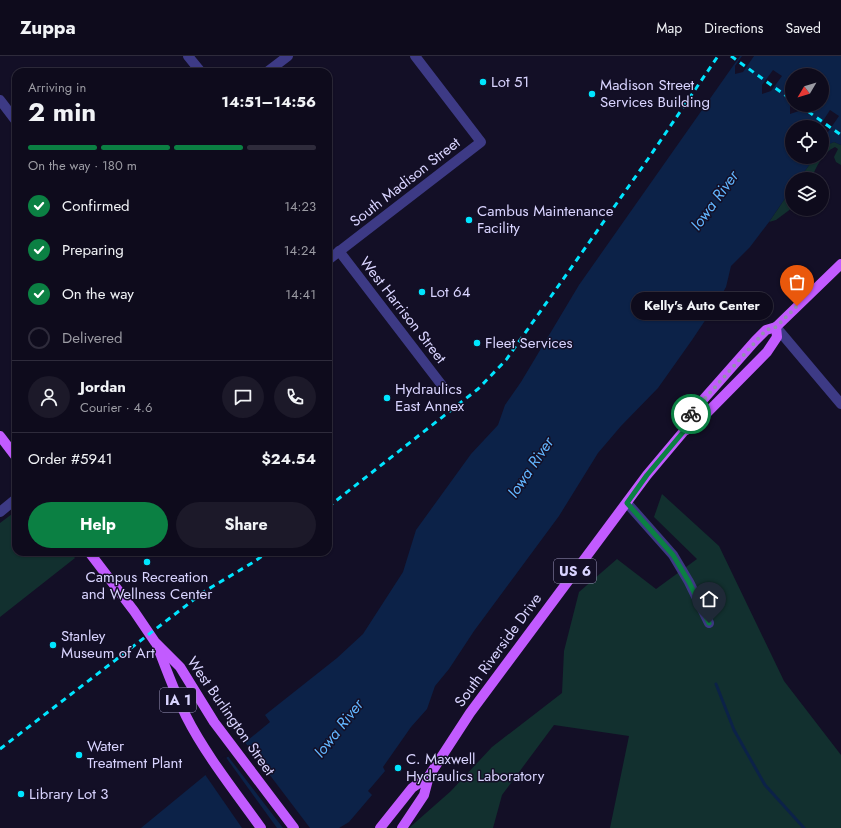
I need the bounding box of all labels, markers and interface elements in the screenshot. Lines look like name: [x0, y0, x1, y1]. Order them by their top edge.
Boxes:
text: Zuppa: [20, 14, 76, 41]
text: Map: [656, 18, 682, 38]
text: Directions: [704, 18, 764, 38]
text: Saved: [786, 18, 821, 38]
north arrow: [785, 68, 829, 112]
map controls: [785, 68, 829, 216]
place label: Lot 51: [491, 71, 529, 93]
place label: Madison Street Services Building: [600, 74, 710, 113]
marker: Lot 51: [478, 77, 488, 87]
text: Arriving in: [28, 78, 86, 97]
marker: Madison Street Services Building: [587, 89, 597, 99]
text: 14:51–14:56: [221, 91, 316, 113]
text: 2 min: [28, 93, 96, 131]
button: locate: [785, 120, 829, 164]
street label: South Madison Street: [345, 132, 465, 232]
text: On the way · 180 m: [28, 156, 137, 175]
water label: Iowa River: [685, 164, 745, 235]
button: layers: [785, 172, 829, 216]
icon: check: [28, 195, 50, 217]
text: Confirmed: [62, 195, 130, 217]
text: 14:23: [284, 197, 316, 216]
place label: Cambus Maintenance Facility: [477, 200, 614, 239]
marker: Cambus Maintenance Facility: [464, 215, 474, 225]
icon: check: [28, 239, 50, 261]
text: Preparing: [62, 239, 124, 261]
text: 14:24: [284, 241, 316, 260]
street label: West Harrison Street: [354, 252, 452, 368]
pin: [780, 265, 814, 306]
icon: bag: [786, 271, 808, 293]
place label: Lot 64: [430, 281, 471, 303]
icon: check: [28, 283, 50, 305]
text: On the way: [62, 283, 134, 305]
text: 14:41: [285, 285, 316, 304]
marker: Lot 64: [417, 287, 427, 297]
callout: Kelly's Auto Center: [631, 292, 773, 320]
text: Kelly's Auto Center: [644, 296, 760, 315]
text: Delivered: [62, 327, 123, 349]
place label: Fleet Services: [485, 332, 572, 354]
marker: Fleet Services: [472, 338, 482, 348]
button: person: [28, 376, 70, 418]
text: Jordan: [80, 376, 126, 398]
button: chat: [222, 376, 264, 418]
button: phone: [274, 376, 316, 418]
place label: Hydraulics East Annex: [395, 378, 465, 417]
marker: Hydraulics East Annex: [382, 393, 392, 403]
courier: [671, 394, 711, 434]
text: Courier · 4.6: [80, 398, 153, 417]
icon: bike: [680, 403, 702, 425]
water label: Iowa River: [502, 431, 560, 502]
text: Order #5941: [28, 448, 113, 470]
text: $24.54: [261, 448, 316, 470]
button: Help: [28, 502, 168, 548]
button: Share: [176, 502, 316, 548]
marker: Campus Recreation and Wellness Center: [142, 557, 152, 567]
road number: US 6: [554, 559, 596, 583]
place label: Campus Recreation and Wellness Center: [82, 566, 213, 605]
pin: [692, 582, 726, 623]
street label: South Riverside Drive: [449, 588, 547, 711]
icon: home: [698, 588, 720, 610]
place label: Stanley Museum of Art: [61, 625, 155, 664]
marker: Stanley Museum of Art: [48, 640, 58, 650]
street label: West Burlington Street: [182, 652, 281, 780]
road number: IA 1: [160, 688, 196, 712]
water label: Iowa River: [308, 693, 370, 763]
place label: Water Treatment Plant: [87, 735, 182, 774]
place label: C. Maxwell Hydraulics Laboratory: [406, 748, 545, 787]
marker: Water Treatment Plant: [74, 750, 84, 760]
marker: C. Maxwell Hydraulics Laboratory: [393, 763, 403, 773]
place label: Library Lot 3: [29, 783, 109, 805]
marker: Library Lot 3: [16, 789, 26, 799]

